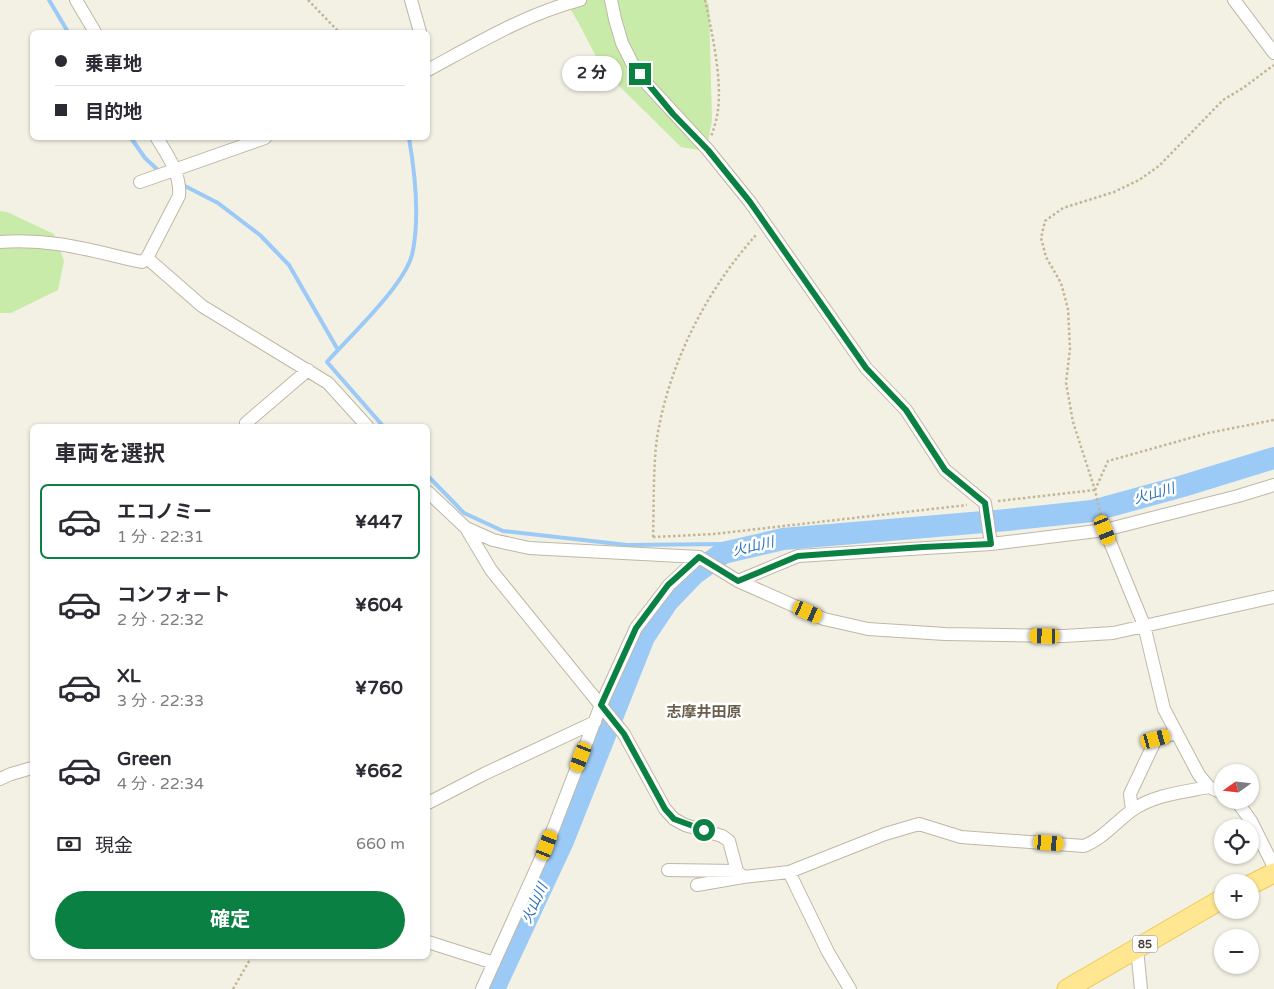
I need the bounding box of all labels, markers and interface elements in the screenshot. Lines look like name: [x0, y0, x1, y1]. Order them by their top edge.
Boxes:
text: 乗車地: [85, 53, 142, 75]
callout: 2 分: [562, 56, 622, 92]
text: 2 分: [577, 63, 607, 83]
route end: [629, 63, 651, 85]
text: 目的地: [85, 101, 142, 123]
text: 車両を選択: [55, 441, 165, 467]
water label: 火山川: [1132, 479, 1179, 507]
icon: car: [57, 499, 102, 544]
text: エコノミー: [117, 501, 212, 523]
text: ¥447: [355, 511, 403, 533]
car: [1092, 513, 1117, 547]
text: 1 分 · 22:31: [117, 527, 204, 547]
water label: 火山川: [731, 533, 777, 559]
icon: car: [57, 582, 102, 627]
text: コンフォート: [117, 584, 230, 606]
text: ¥604: [355, 594, 403, 616]
car: [791, 599, 824, 625]
text: 2 分 · 22:32: [117, 610, 204, 630]
car: [1029, 628, 1060, 644]
icon: car: [57, 665, 102, 710]
text: XL: [117, 665, 141, 687]
text: ¥760: [355, 677, 403, 699]
text: 3 分 · 22:33: [117, 691, 204, 711]
district label: 志摩井田原: [666, 703, 742, 721]
car: [1139, 728, 1172, 750]
car: [568, 740, 593, 774]
icon: car: [57, 748, 102, 793]
text: Green: [117, 748, 171, 770]
text: ¥662: [355, 760, 403, 782]
north arrow: [1214, 764, 1259, 809]
map controls: [1214, 764, 1259, 974]
text: 4 分 · 22:34: [117, 774, 204, 794]
route start: [693, 819, 715, 841]
button: locate: [1214, 819, 1259, 864]
car: [534, 828, 559, 862]
icon: cash: [55, 830, 83, 858]
text: 660 m: [356, 834, 405, 854]
car: [1033, 834, 1064, 852]
text: 現金: [95, 835, 133, 857]
button: +: [1214, 874, 1259, 919]
water label: 火山川: [518, 879, 552, 926]
button: 確定: [55, 891, 405, 949]
button: −: [1214, 929, 1259, 974]
road number: 85: [1132, 936, 1158, 952]

